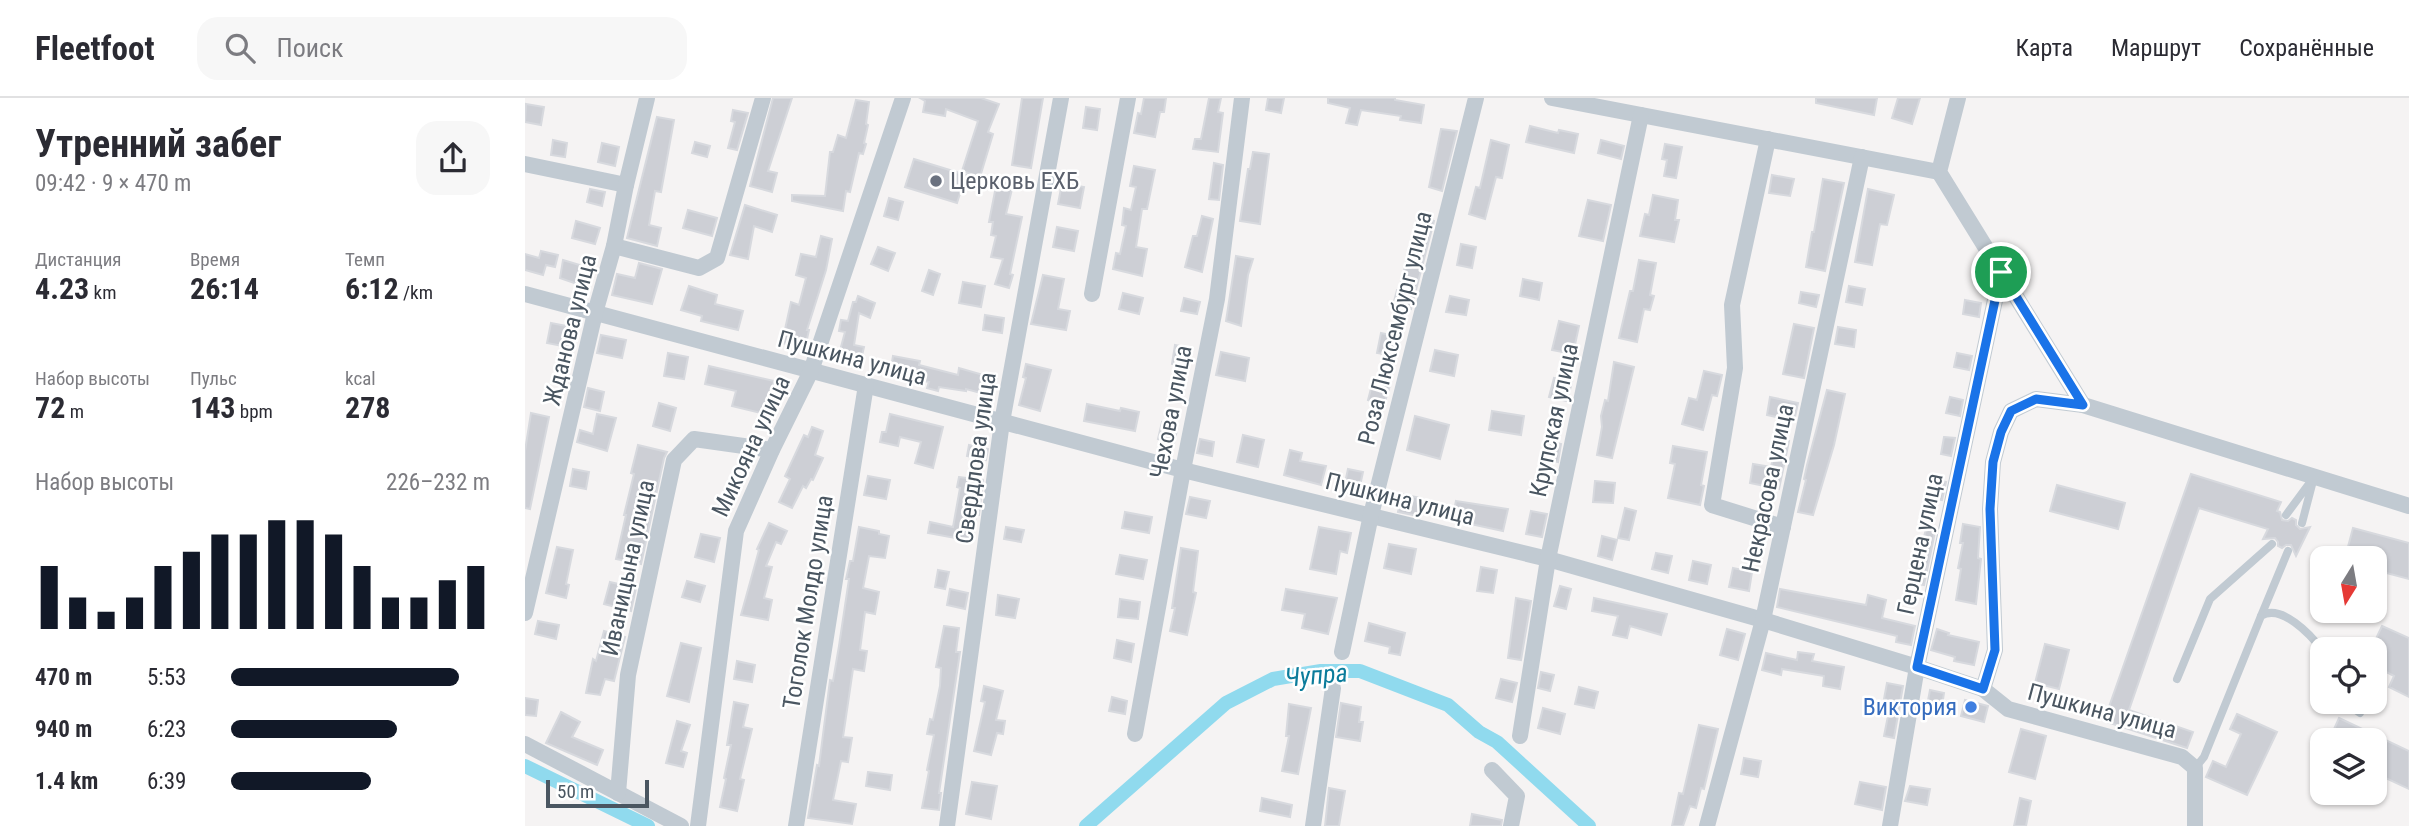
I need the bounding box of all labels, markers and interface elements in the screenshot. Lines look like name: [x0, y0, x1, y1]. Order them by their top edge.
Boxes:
search box: [197, 17, 687, 80]
text: Fleetfoot: [35, 29, 155, 68]
icon: search: [221, 29, 259, 67]
text: Поиск: [277, 33, 343, 63]
text: Карта: [2016, 34, 2073, 62]
text: Маршрут: [2111, 34, 2201, 62]
text: Сохранённые: [2239, 34, 2374, 62]
button: share: [416, 121, 490, 195]
text: Утренний забег: [35, 122, 281, 166]
place label: Церковь ЕХБ: [950, 167, 1079, 195]
text: 09:42 · 9 × 470 m: [35, 170, 191, 197]
marker: Церковь ЕХБ: [928, 173, 944, 189]
street label: Роза Люксембург улица: [1352, 208, 1438, 448]
pin: [1971, 242, 2031, 302]
text: Дистанция: [35, 248, 122, 271]
text: Время: [190, 248, 240, 271]
text: Темп: [345, 248, 385, 271]
street label: Жданова улица: [538, 252, 602, 408]
icon: arrive: [1982, 253, 2020, 291]
text: 4.23: [35, 271, 89, 306]
text: 26:14: [190, 271, 259, 306]
text: 6:12: [345, 271, 399, 306]
text: km: [89, 281, 116, 304]
text: /km: [399, 281, 433, 304]
street label: Пушкина улица: [775, 325, 929, 391]
street label: Крупская улица: [1524, 341, 1584, 499]
street label: Чехова улица: [1144, 343, 1198, 481]
text: Набор высоты: [35, 367, 150, 390]
text: Пульс: [190, 367, 237, 390]
text: kcal: [345, 367, 376, 390]
street label: Свердлова улица: [950, 370, 1002, 546]
street label: Микояна улица: [706, 371, 796, 521]
text: 72: [35, 390, 65, 425]
text: 143: [190, 390, 235, 425]
text: 278: [345, 390, 390, 425]
text: m: [65, 400, 84, 423]
text: bpm: [235, 400, 273, 423]
street label: Некрасова улица: [1737, 401, 1799, 575]
street label: Пушкина улица: [1322, 467, 1478, 531]
text: Набор высоты: [35, 469, 174, 496]
text: 226–232 m: [386, 469, 490, 496]
street label: Герцена улица: [1891, 471, 1949, 617]
street label: Иваницына улица: [596, 478, 660, 658]
street label: Тоголок Молдо улица: [777, 493, 839, 711]
north arrow: [2310, 546, 2387, 623]
map controls: [2310, 546, 2387, 805]
button: locate: [2310, 637, 2387, 714]
water label: Чупра: [1283, 657, 1349, 693]
text: 470 m: [35, 664, 92, 691]
text: 5:53: [147, 664, 186, 691]
street label: Пушкина улица: [2025, 678, 2179, 744]
place label: Виктория: [1863, 693, 1957, 721]
marker: Виктория: [1963, 699, 1979, 715]
text: 940 m: [35, 716, 92, 743]
text: 6:23: [147, 716, 186, 743]
button: layers: [2310, 728, 2387, 805]
text: 1.4 km: [35, 768, 98, 795]
text: 6:39: [147, 768, 186, 795]
scale bar: [546, 777, 649, 809]
text: 50 m: [557, 780, 594, 803]

